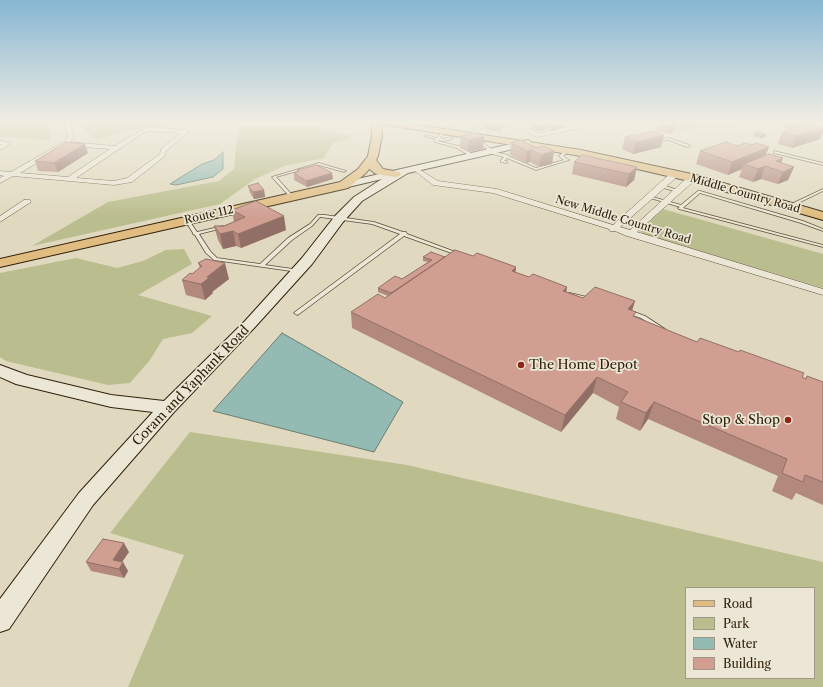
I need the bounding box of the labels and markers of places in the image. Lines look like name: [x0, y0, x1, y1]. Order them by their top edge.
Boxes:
place label: The Home Depot: [529, 357, 638, 373]
marker: The Home Depot: [516, 360, 526, 370]
place label: Stop & Shop: [702, 412, 780, 428]
marker: Stop & Shop: [783, 415, 793, 425]

